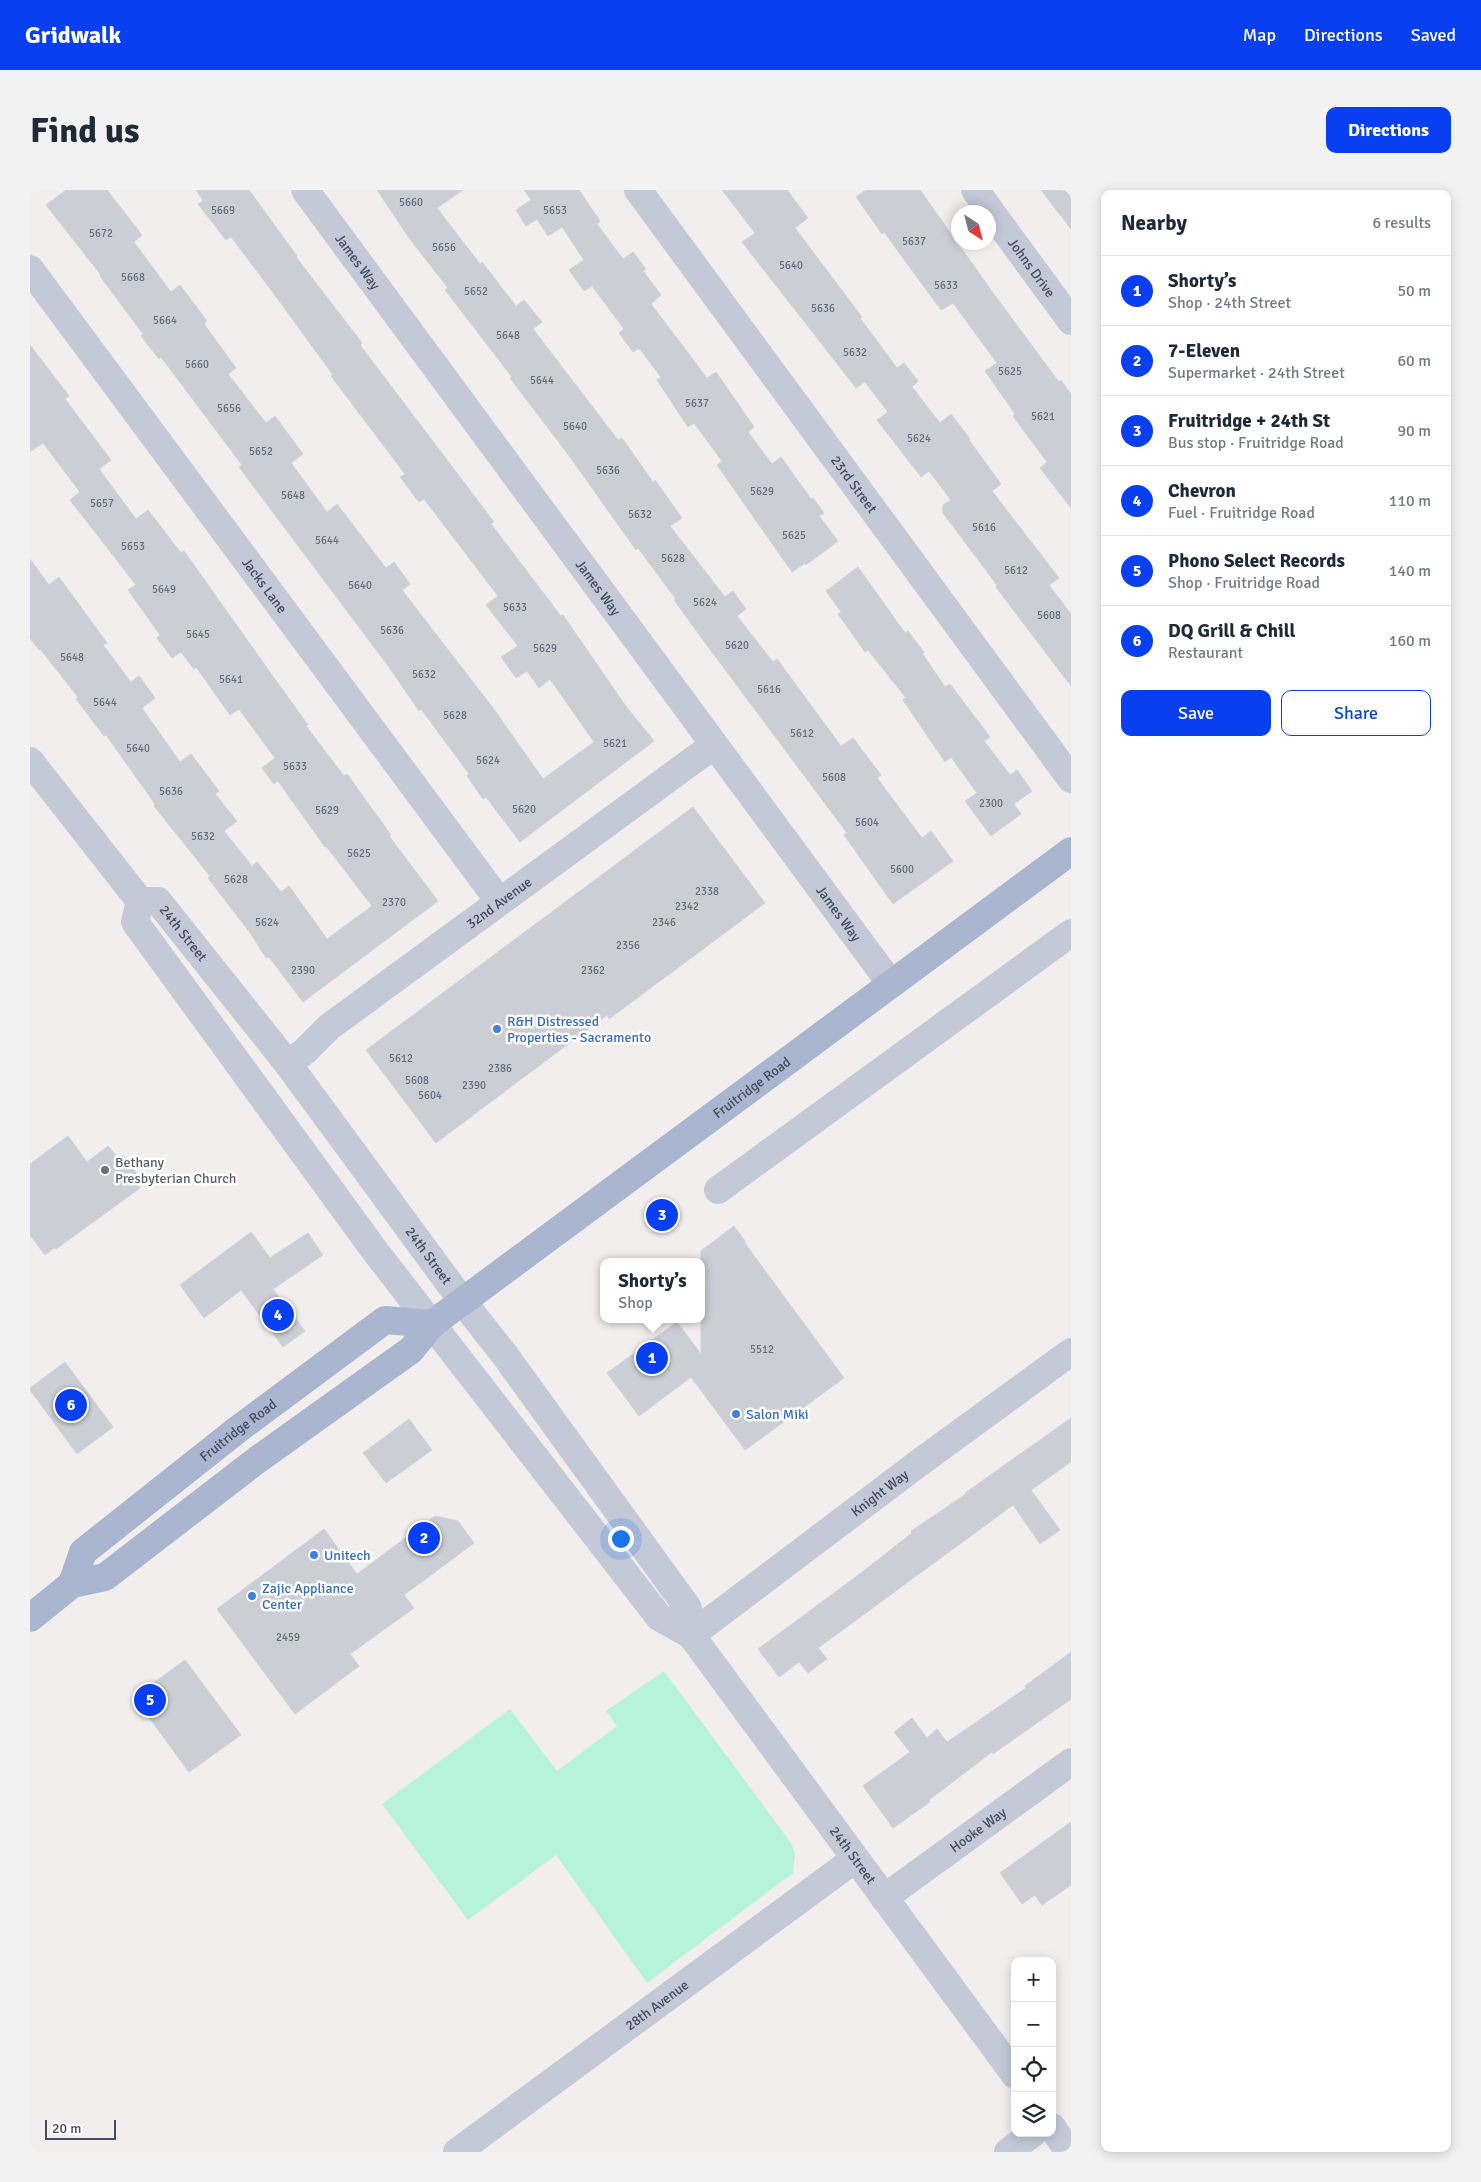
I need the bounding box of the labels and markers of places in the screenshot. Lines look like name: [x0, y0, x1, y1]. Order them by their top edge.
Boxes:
place label: R&H Distressed Properties - Sacramento: [507, 1013, 651, 1046]
marker: R&H Distressed Properties - Sacramento: [491, 1023, 503, 1035]
place label: Bethany Presbyterian Church: [115, 1154, 236, 1187]
marker: Bethany Presbyterian Church: [99, 1164, 111, 1176]
pin: 3: [646, 1196, 678, 1234]
pin: 4: [262, 1296, 294, 1334]
pin: 1: [636, 1339, 668, 1377]
pin: 6: [55, 1386, 87, 1424]
place label: Salon Miki: [746, 1406, 809, 1423]
marker: Salon Miki: [730, 1408, 742, 1420]
pin: 2: [408, 1519, 440, 1557]
place label: Unitech: [324, 1547, 371, 1564]
marker: Unitech: [308, 1549, 320, 1561]
place label: Zajic Appliance Center: [262, 1580, 354, 1613]
marker: Zajic Appliance Center: [246, 1590, 258, 1602]
pin: 5: [134, 1681, 166, 1719]

